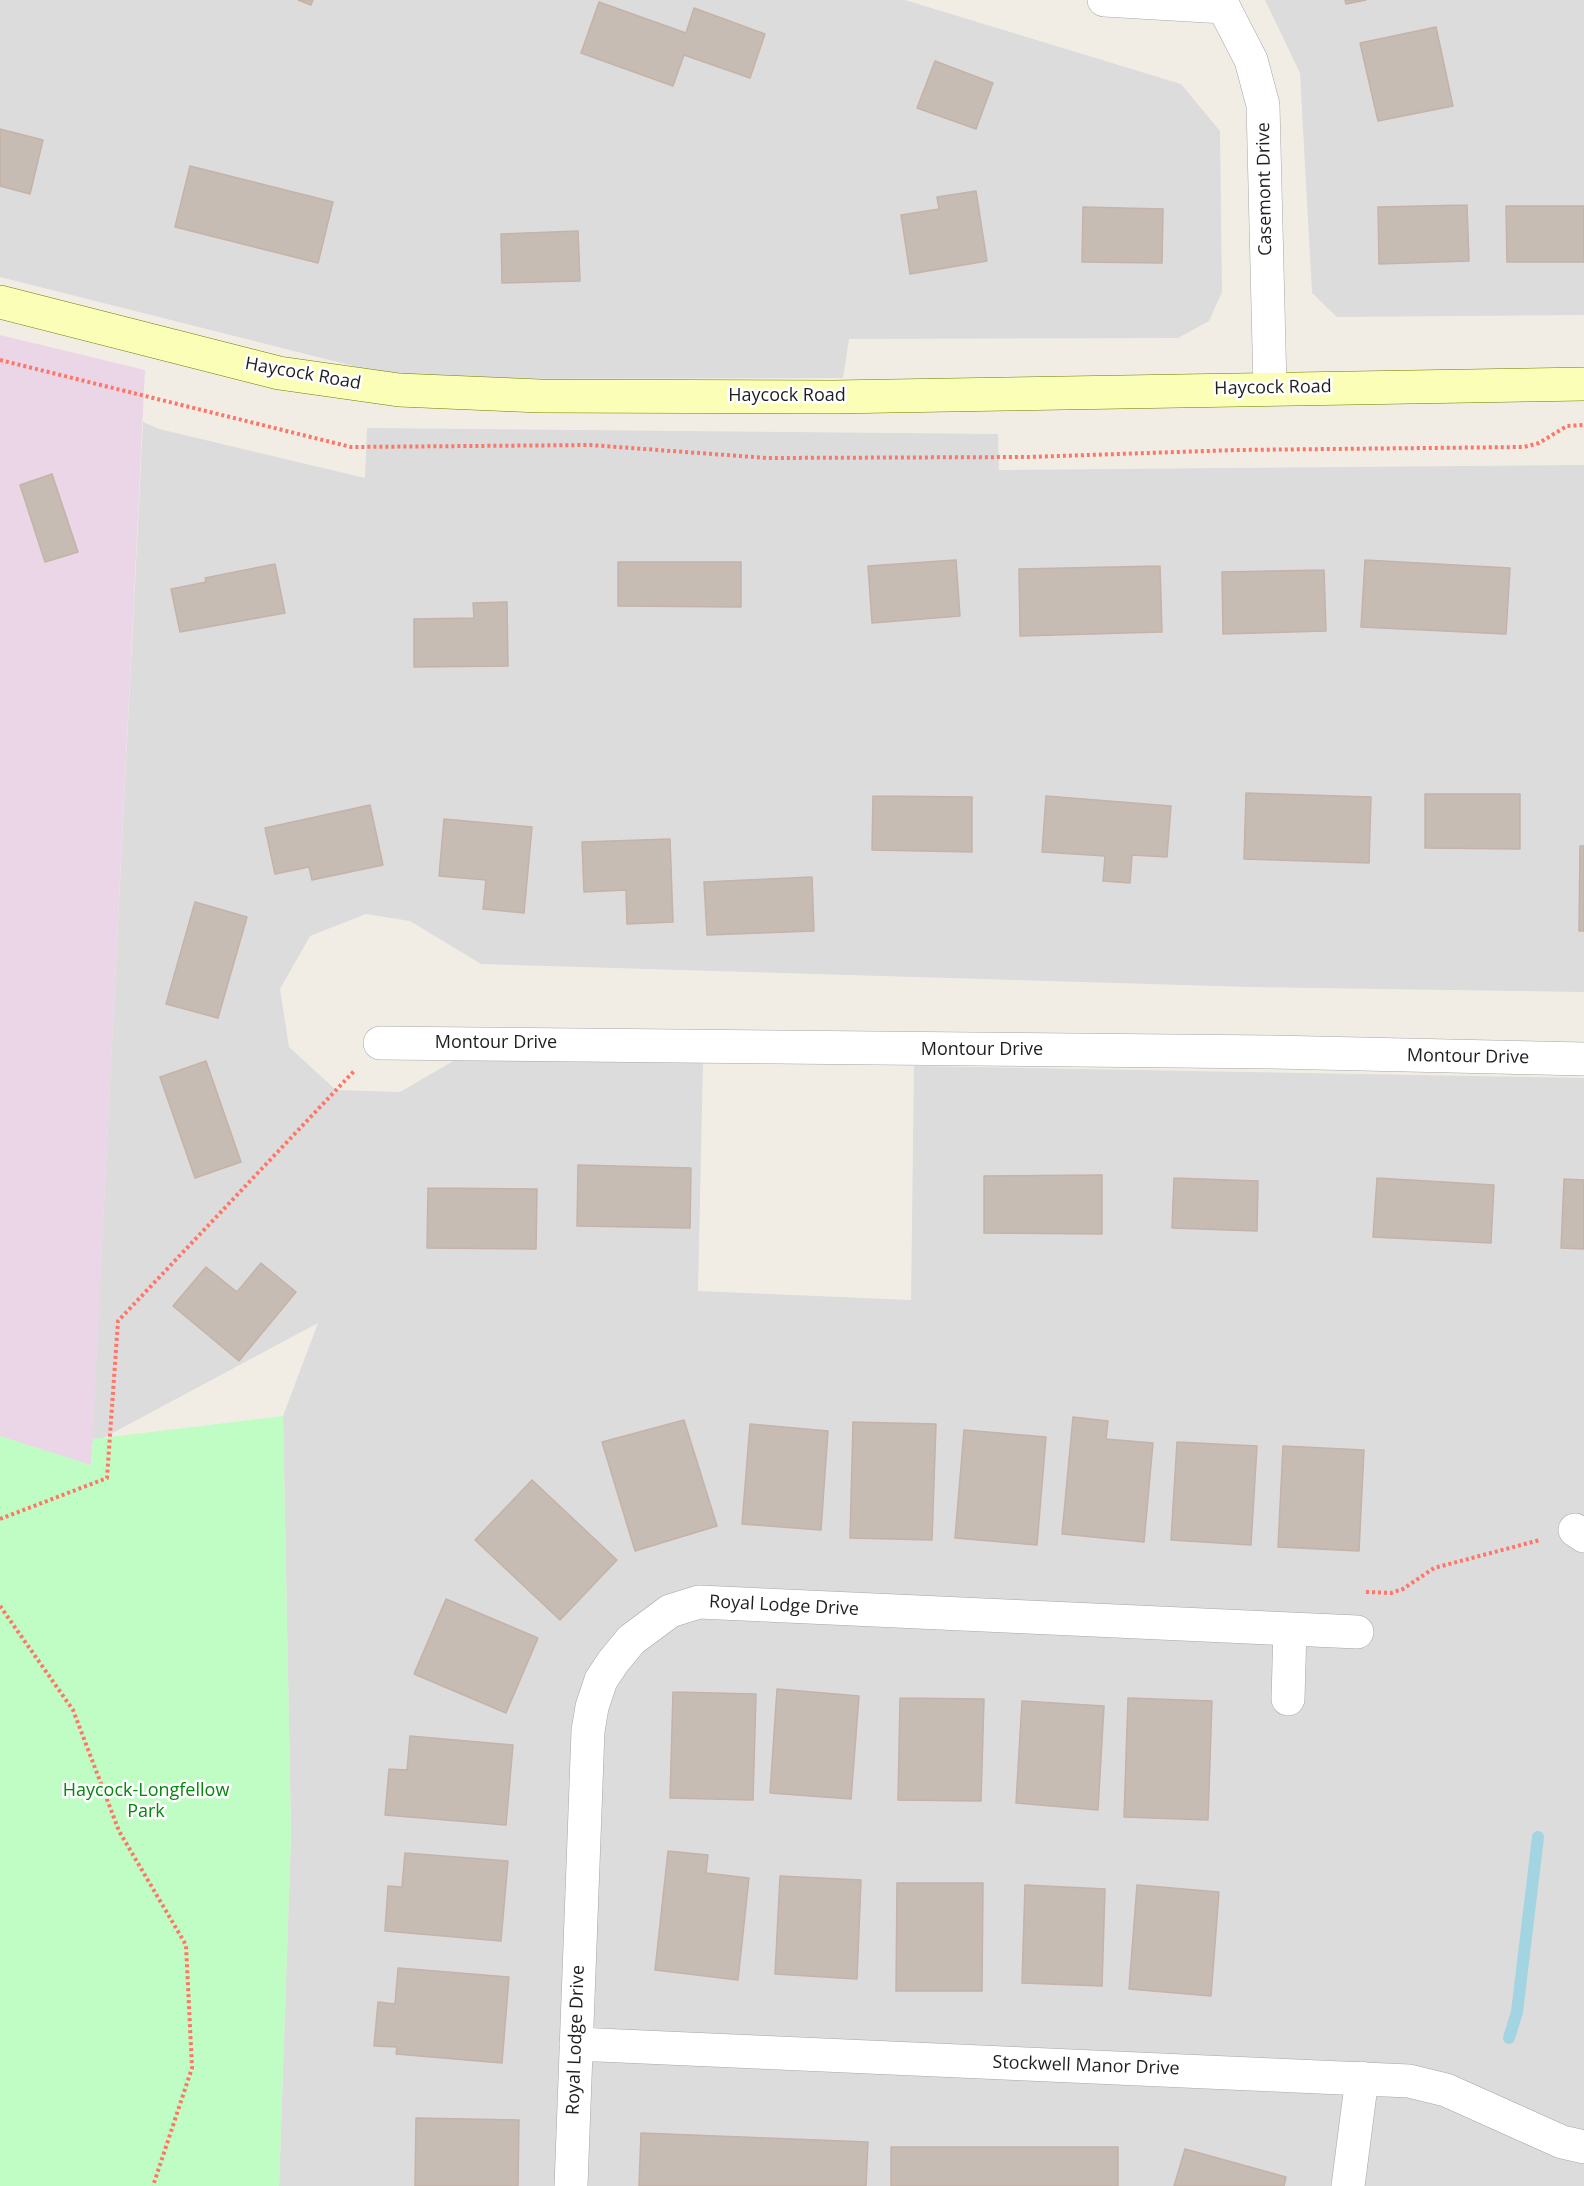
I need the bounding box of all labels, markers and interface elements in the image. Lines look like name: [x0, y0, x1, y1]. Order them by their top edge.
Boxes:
street label: Casemont Drive: [1253, 122, 1277, 256]
street label: Haycock Road: [243, 353, 363, 395]
street label: Haycock Road: [1214, 376, 1332, 400]
street label: Haycock Road: [728, 385, 846, 407]
street label: Montour Drive: [435, 1032, 557, 1054]
street label: Montour Drive: [921, 1039, 1043, 1061]
street label: Montour Drive: [1407, 1045, 1529, 1069]
street label: Royal Lodge Drive: [709, 1591, 859, 1621]
park label: Haycock-Longfellow Park: [63, 1780, 229, 1822]
street label: Royal Lodge Drive: [563, 1965, 589, 2115]
street label: Stockwell Manor Drive: [992, 2052, 1180, 2080]

